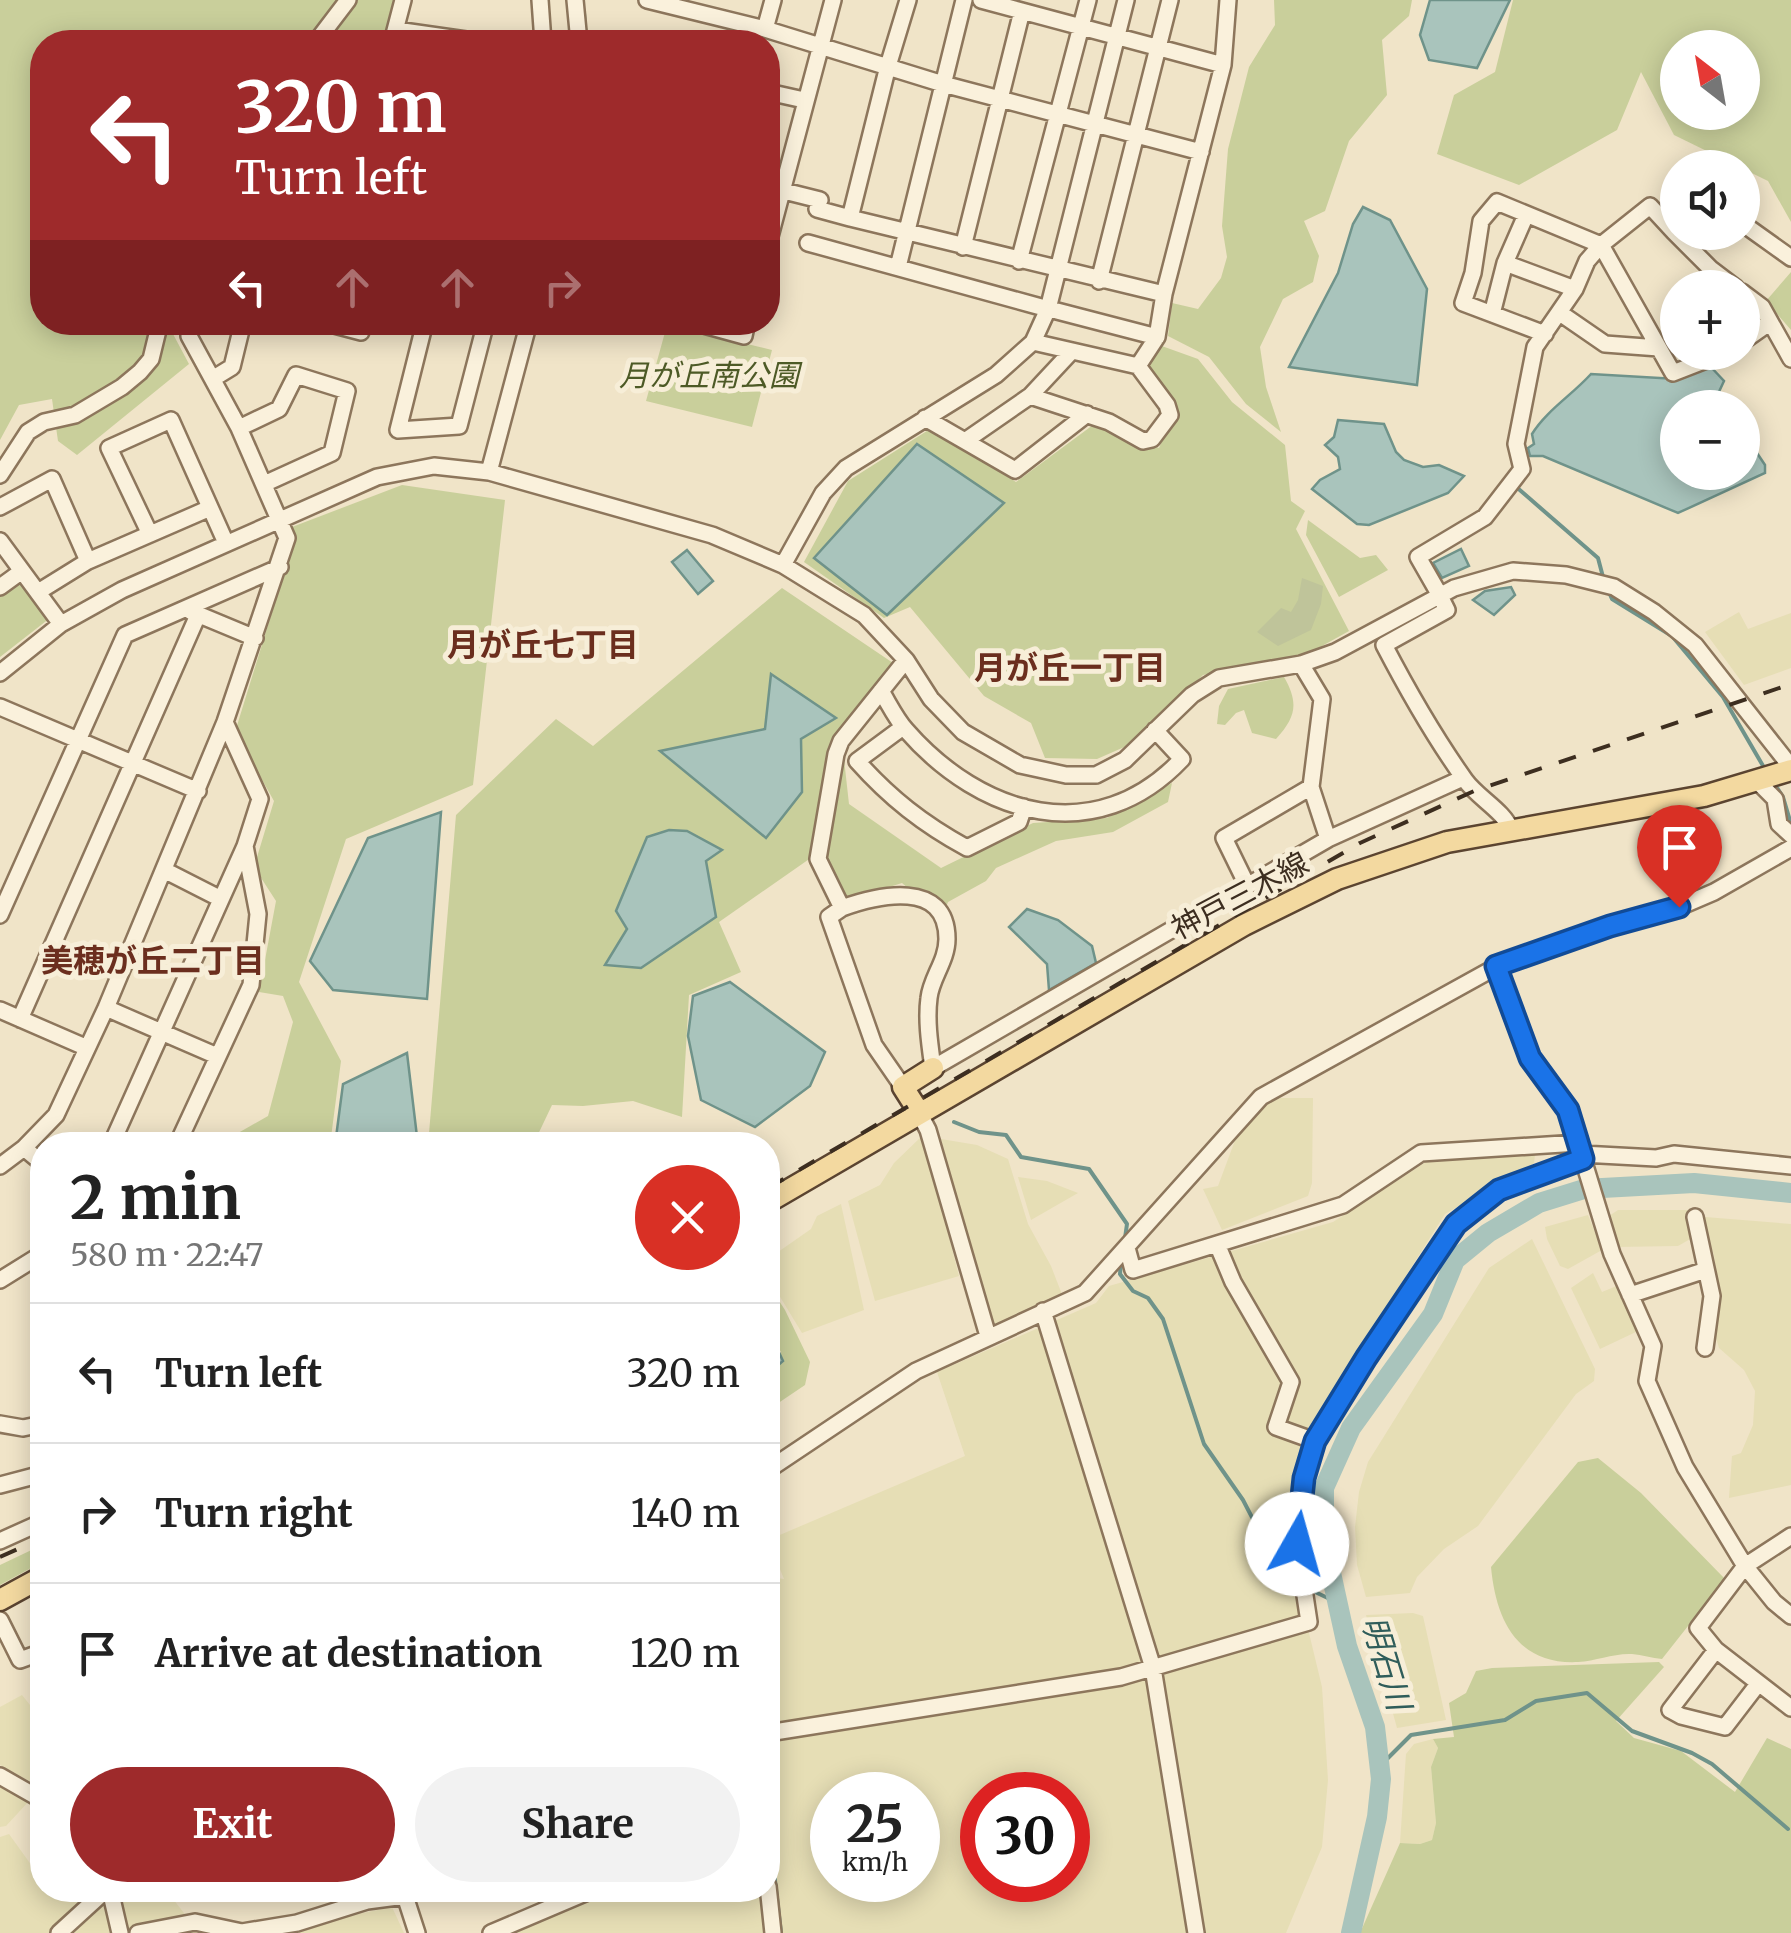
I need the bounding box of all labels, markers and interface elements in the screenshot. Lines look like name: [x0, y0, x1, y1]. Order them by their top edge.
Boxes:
north arrow: [1660, 30, 1760, 130]
map controls: [1660, 30, 1760, 490]
text: 320 m: [235, 63, 447, 151]
icon: left: [70, 70, 200, 200]
text: Turn left: [235, 150, 427, 206]
button: sound: [1660, 150, 1760, 250]
icon: left: [220, 260, 275, 315]
icon: ahead: [325, 260, 380, 315]
icon: ahead: [430, 260, 485, 315]
icon: right: [535, 260, 590, 315]
button: +: [1660, 270, 1760, 370]
park label: 月が丘南公園: [619, 356, 803, 394]
button: −: [1660, 390, 1760, 490]
district label: 月が丘七丁目: [447, 625, 639, 665]
district label: 月が丘一丁目: [974, 648, 1166, 688]
pin: [1637, 805, 1722, 908]
icon: arrive: [1652, 820, 1707, 875]
street label: 神戸三木線: [1164, 843, 1315, 947]
district label: 美穂が丘二丁目: [41, 941, 265, 981]
text: 2 min: [70, 1160, 241, 1235]
button: close: [635, 1165, 740, 1270]
text: 580 m · 22:47: [70, 1235, 263, 1275]
icon: left: [70, 1346, 125, 1401]
text: Turn left: [155, 1350, 322, 1397]
text: 320 m: [626, 1350, 740, 1397]
icon: right: [70, 1486, 125, 1541]
text: Turn right: [155, 1490, 353, 1537]
text: 140 m: [631, 1490, 740, 1537]
position arrow: [1245, 1492, 1349, 1596]
water label: 明石川: [1353, 1611, 1420, 1718]
icon: arrive: [70, 1626, 125, 1681]
text: Arrive at destination: [155, 1630, 542, 1677]
text: 120 m: [630, 1630, 740, 1677]
button: Exit: [70, 1767, 395, 1882]
button: Share: [415, 1767, 740, 1882]
speed limit sign: 30: [960, 1772, 1090, 1902]
text: 25: [846, 1793, 904, 1856]
text: km/h: [842, 1846, 908, 1878]

